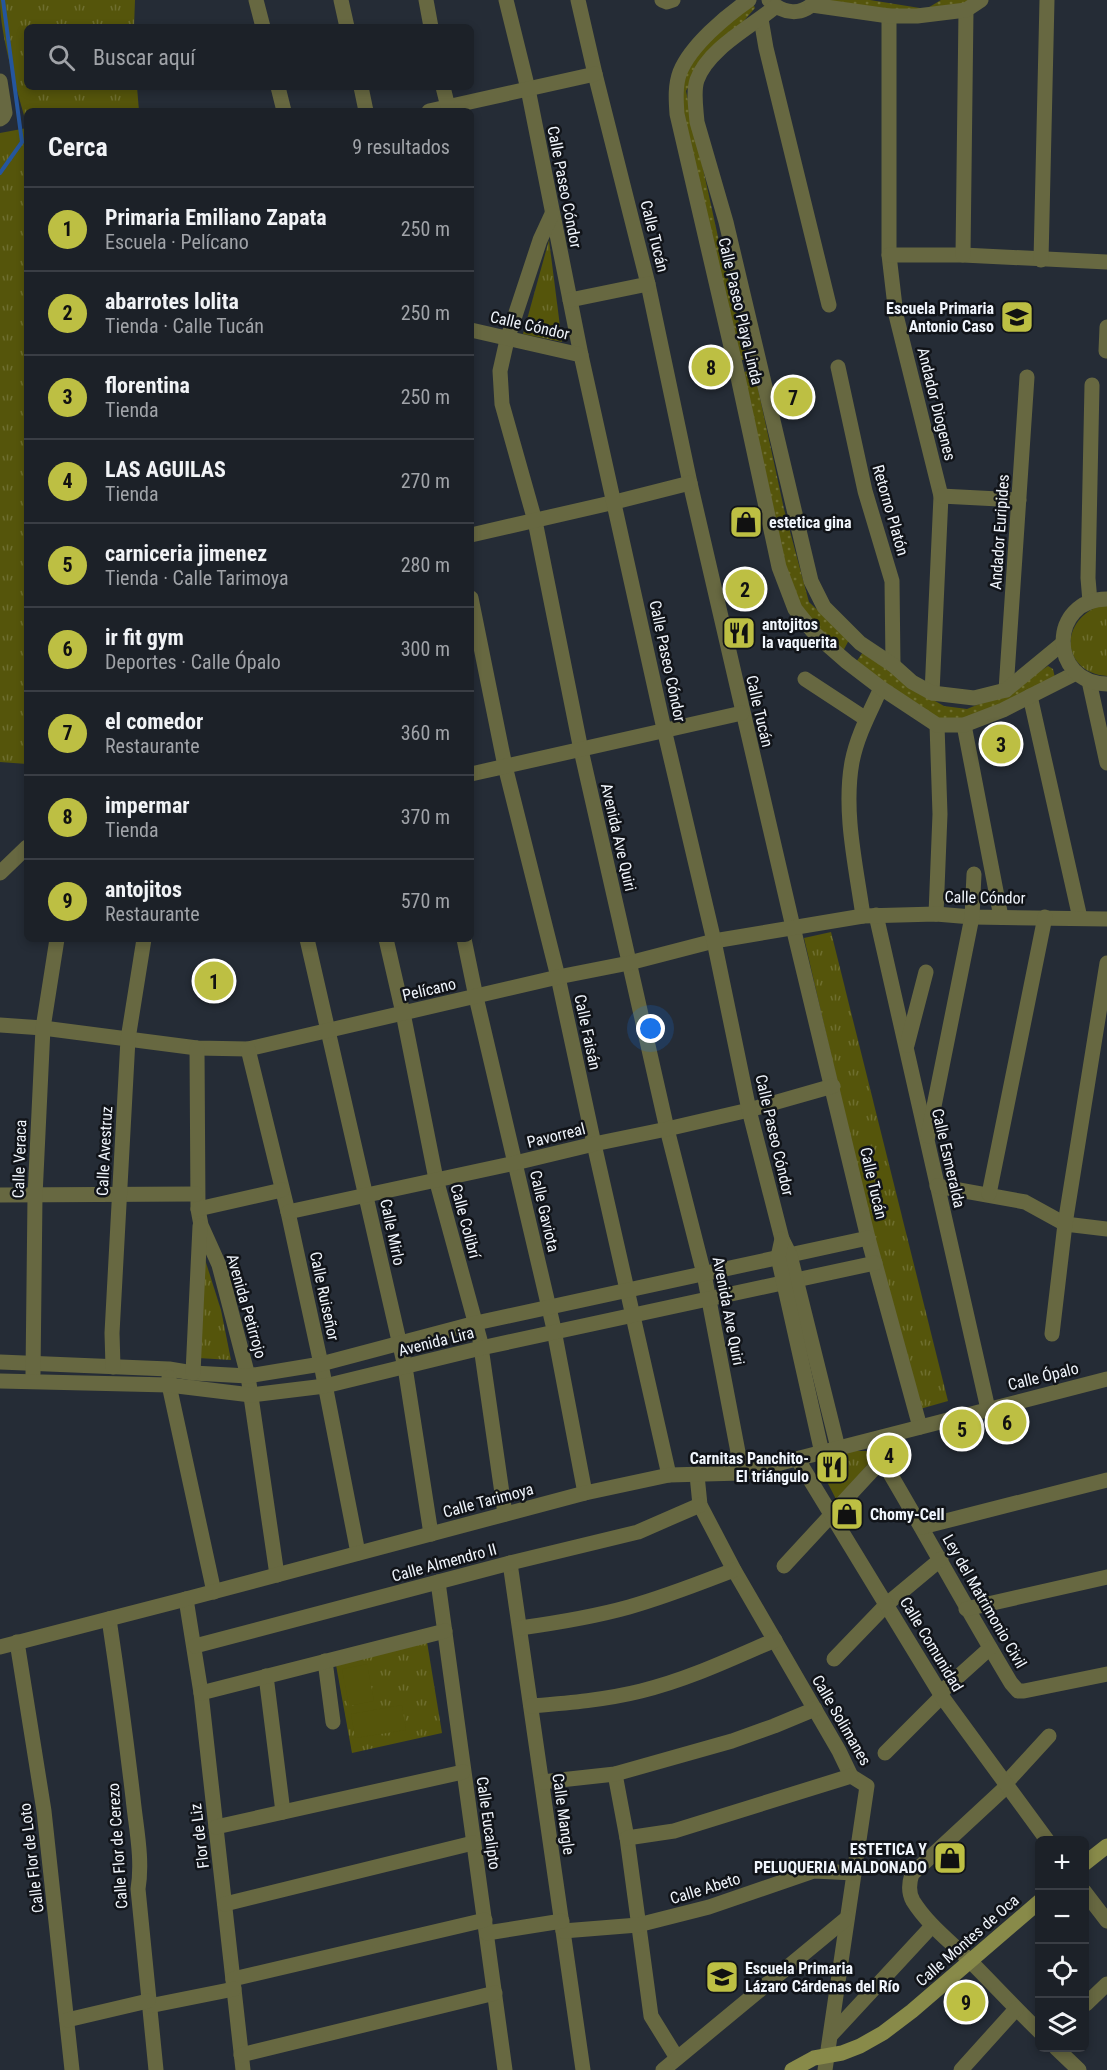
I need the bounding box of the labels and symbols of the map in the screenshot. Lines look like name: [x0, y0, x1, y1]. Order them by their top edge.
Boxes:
street label: Calle Paseo Cóndor: [543, 124, 586, 250]
street label: Calle Tucán: [636, 198, 673, 274]
street label: Calle Paseo Playa Linda: [714, 236, 767, 387]
place label: Escuela Primaria Antonio Caso: [886, 299, 994, 336]
school or university icon: Escuela Primaria Antonio Caso: [999, 299, 1035, 335]
street label: Calle Cóndor: [488, 307, 572, 344]
pin: 8: [692, 344, 730, 389]
street label: Andador Diogenes: [913, 346, 960, 463]
pin: 7: [774, 374, 812, 420]
street label: Retorno Platón: [869, 463, 913, 558]
street label: Andador Euripides: [986, 474, 1013, 590]
shop icon: estetica gina: [728, 504, 764, 540]
place label: estetica gina: [769, 513, 852, 532]
pin: 2: [726, 566, 764, 612]
street label: Calle Paseo Cóndor: [645, 599, 690, 724]
restaurant icon: antojitos la vaquerita: [721, 615, 757, 651]
place label: antojitos la vaquerita: [762, 615, 838, 652]
street label: Calle Tucán: [742, 673, 777, 749]
pin: 3: [982, 722, 1020, 766]
street label: Avenida Ave Quiri: [597, 781, 640, 893]
street label: Calle Cóndor: [944, 887, 1026, 908]
pin: 1: [194, 958, 234, 1004]
street label: Pelícano: [400, 974, 458, 1005]
street label: Calle Faisán: [570, 993, 605, 1072]
your location: [636, 1014, 665, 1043]
street label: Calle Paseo Cóndor: [751, 1073, 798, 1198]
street label: Calle Avestruz: [93, 1106, 116, 1196]
street label: Calle Esmeralda: [928, 1107, 969, 1210]
street label: Calle Veraca: [9, 1119, 30, 1199]
street label: Pavorreal: [525, 1119, 587, 1152]
street label: Calle Tucán: [856, 1145, 891, 1221]
street label: Calle Gaviota: [526, 1168, 563, 1254]
street label: Calle Colibrí: [446, 1182, 485, 1262]
street label: Calle Mirlo: [376, 1197, 409, 1267]
street label: Calle Ruiseñor: [306, 1250, 343, 1343]
street label: Avenida Petirrojo: [223, 1252, 270, 1361]
street label: Avenida Ave Quiri: [709, 1255, 748, 1367]
street label: Avenida Lira: [396, 1323, 476, 1360]
street label: Calle Ópalo: [1006, 1358, 1080, 1394]
pin: 6: [988, 1400, 1026, 1444]
pin: 5: [942, 1406, 982, 1452]
pin: 4: [870, 1432, 908, 1478]
place label: Carnitas Panchito- El triángulo: [690, 1449, 809, 1486]
restaurant icon: Carnitas Panchito- El triángulo: [814, 1449, 850, 1485]
street label: Calle Tarimoya: [441, 1479, 535, 1522]
shop icon: Chomy-Cell: [829, 1496, 865, 1532]
place label: Chomy-Cell: [870, 1505, 945, 1524]
street label: Ley del Matrimonio Civil: [939, 1531, 1031, 1672]
street label: Calle Almendro II: [390, 1539, 499, 1586]
street label: Calle Comunidad: [896, 1593, 967, 1695]
street label: Calle Solimanes: [808, 1672, 875, 1769]
street label: Calle Mangle: [548, 1772, 579, 1856]
street label: Calle Eucalipto: [473, 1775, 504, 1871]
street label: Calle Flor de Cerezo: [104, 1782, 131, 1909]
street label: Calle Flor de Loto: [15, 1802, 48, 1914]
street label: Flor de Liz: [186, 1802, 213, 1870]
place label: ESTETICA Y PELUQUERIA MALDONADO: [754, 1840, 927, 1877]
shop icon: ESTETICA Y PELUQUERIA MALDONADO: [932, 1840, 968, 1876]
street label: Calle Abeto: [668, 1869, 743, 1908]
street label: Calle Montes de Oca: [912, 1891, 1023, 1990]
school or university icon: Escuela Primaria Lázaro Cárdenas del Río: [704, 1959, 740, 1995]
place label: Escuela Primaria Lázaro Cárdenas del Río: [745, 1959, 900, 1996]
pin: 9: [946, 1980, 986, 2024]

